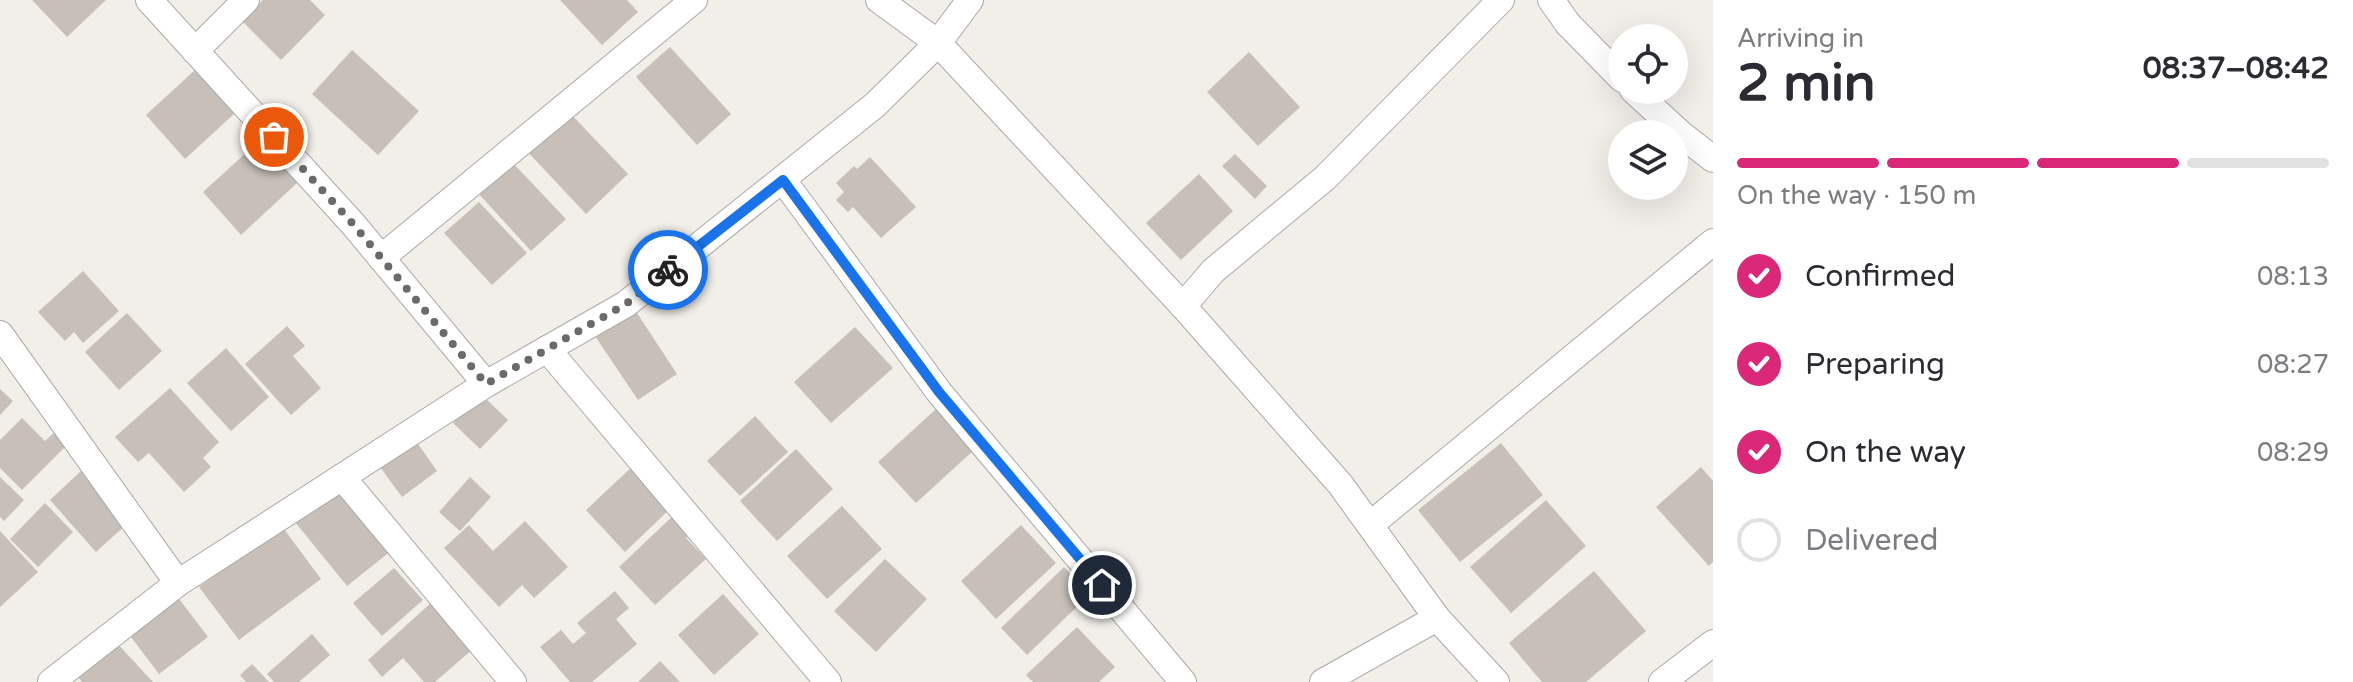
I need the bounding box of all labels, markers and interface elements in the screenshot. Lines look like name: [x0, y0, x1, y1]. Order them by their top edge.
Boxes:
text: Arriving in: [1737, 23, 1864, 54]
map controls: [1608, 24, 1688, 200]
button: locate: [1608, 24, 1688, 104]
text: 08:37–08:42: [2143, 50, 2329, 87]
text: 2 min: [1737, 52, 1876, 115]
pin: [240, 103, 308, 171]
icon: bag: [252, 115, 296, 159]
button: layers: [1608, 120, 1688, 200]
text: On the way · 150 m: [1737, 180, 1976, 211]
courier: [628, 230, 708, 310]
icon: bike: [646, 248, 690, 292]
icon: check: [1737, 254, 1781, 298]
text: Confirmed: [1805, 258, 1956, 295]
text: 08:13: [2257, 261, 2329, 292]
icon: check: [1737, 342, 1781, 386]
text: Preparing: [1805, 346, 1945, 383]
text: 08:27: [2257, 349, 2329, 380]
icon: check: [1737, 430, 1781, 474]
text: On the way: [1805, 434, 1966, 471]
text: 08:29: [2257, 437, 2329, 468]
text: Delivered: [1805, 522, 1939, 559]
pin: [1068, 551, 1136, 619]
icon: home: [1080, 563, 1124, 607]

